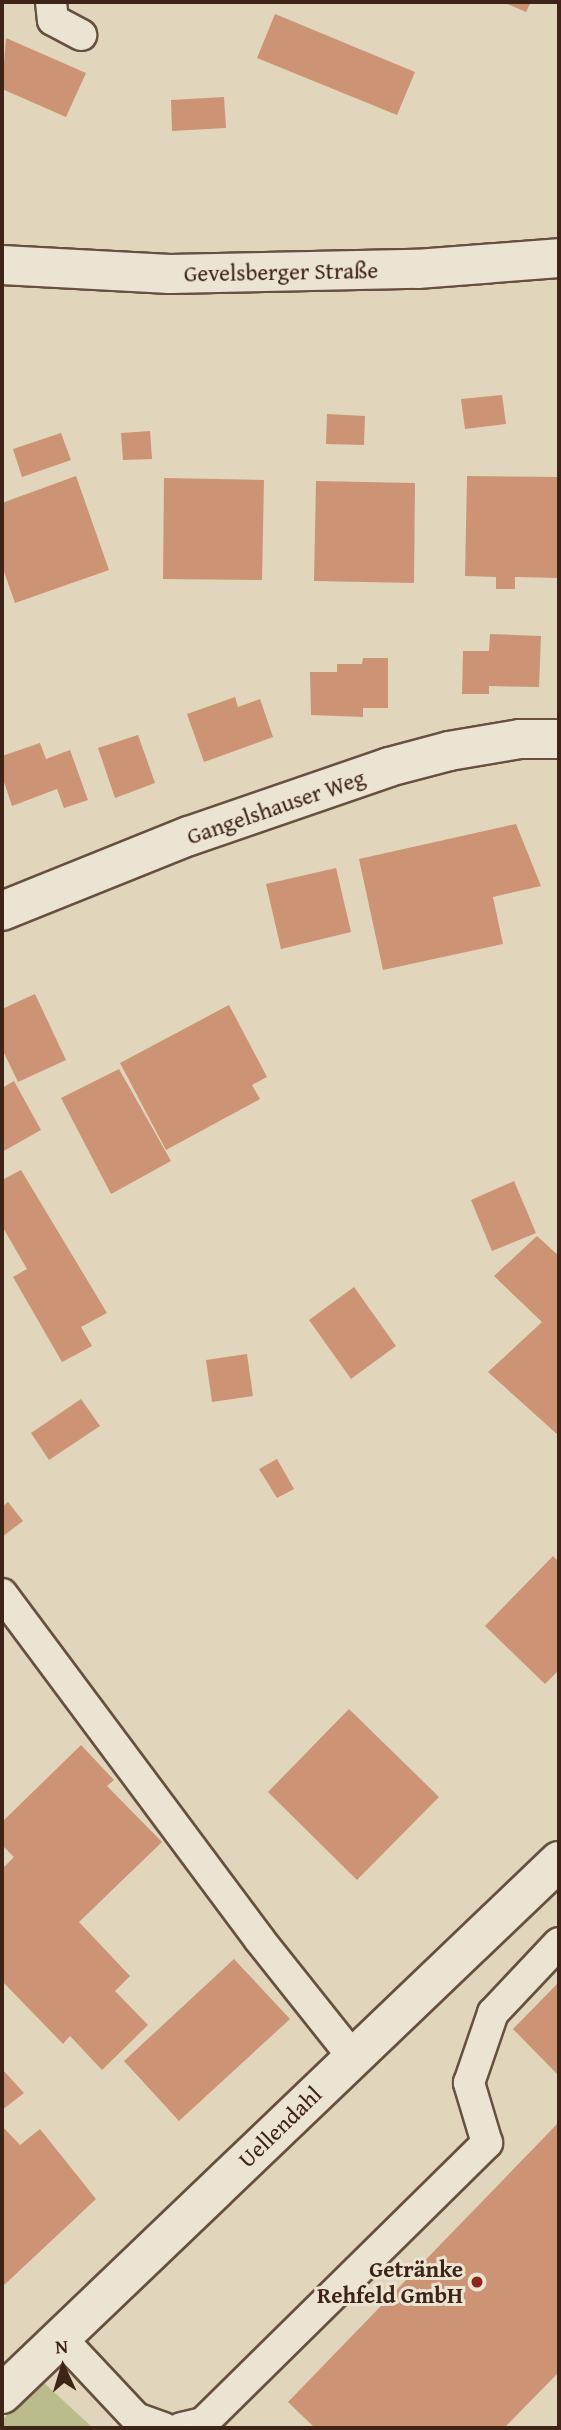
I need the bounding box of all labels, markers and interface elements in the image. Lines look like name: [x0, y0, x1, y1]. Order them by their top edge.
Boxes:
street label: Gevelsberger Straße: [184, 257, 378, 287]
street label: Gangelshauser Weg: [183, 764, 369, 850]
street label: Uellendahl: [233, 2081, 327, 2173]
place label: Getränke Rehfeld GmbH: [317, 2255, 463, 2309]
marker: Getränke Rehfeld GmbH: [469, 2274, 485, 2290]
north arrow: [28, 2332, 98, 2402]
text: N: [54, 2332, 69, 2360]

